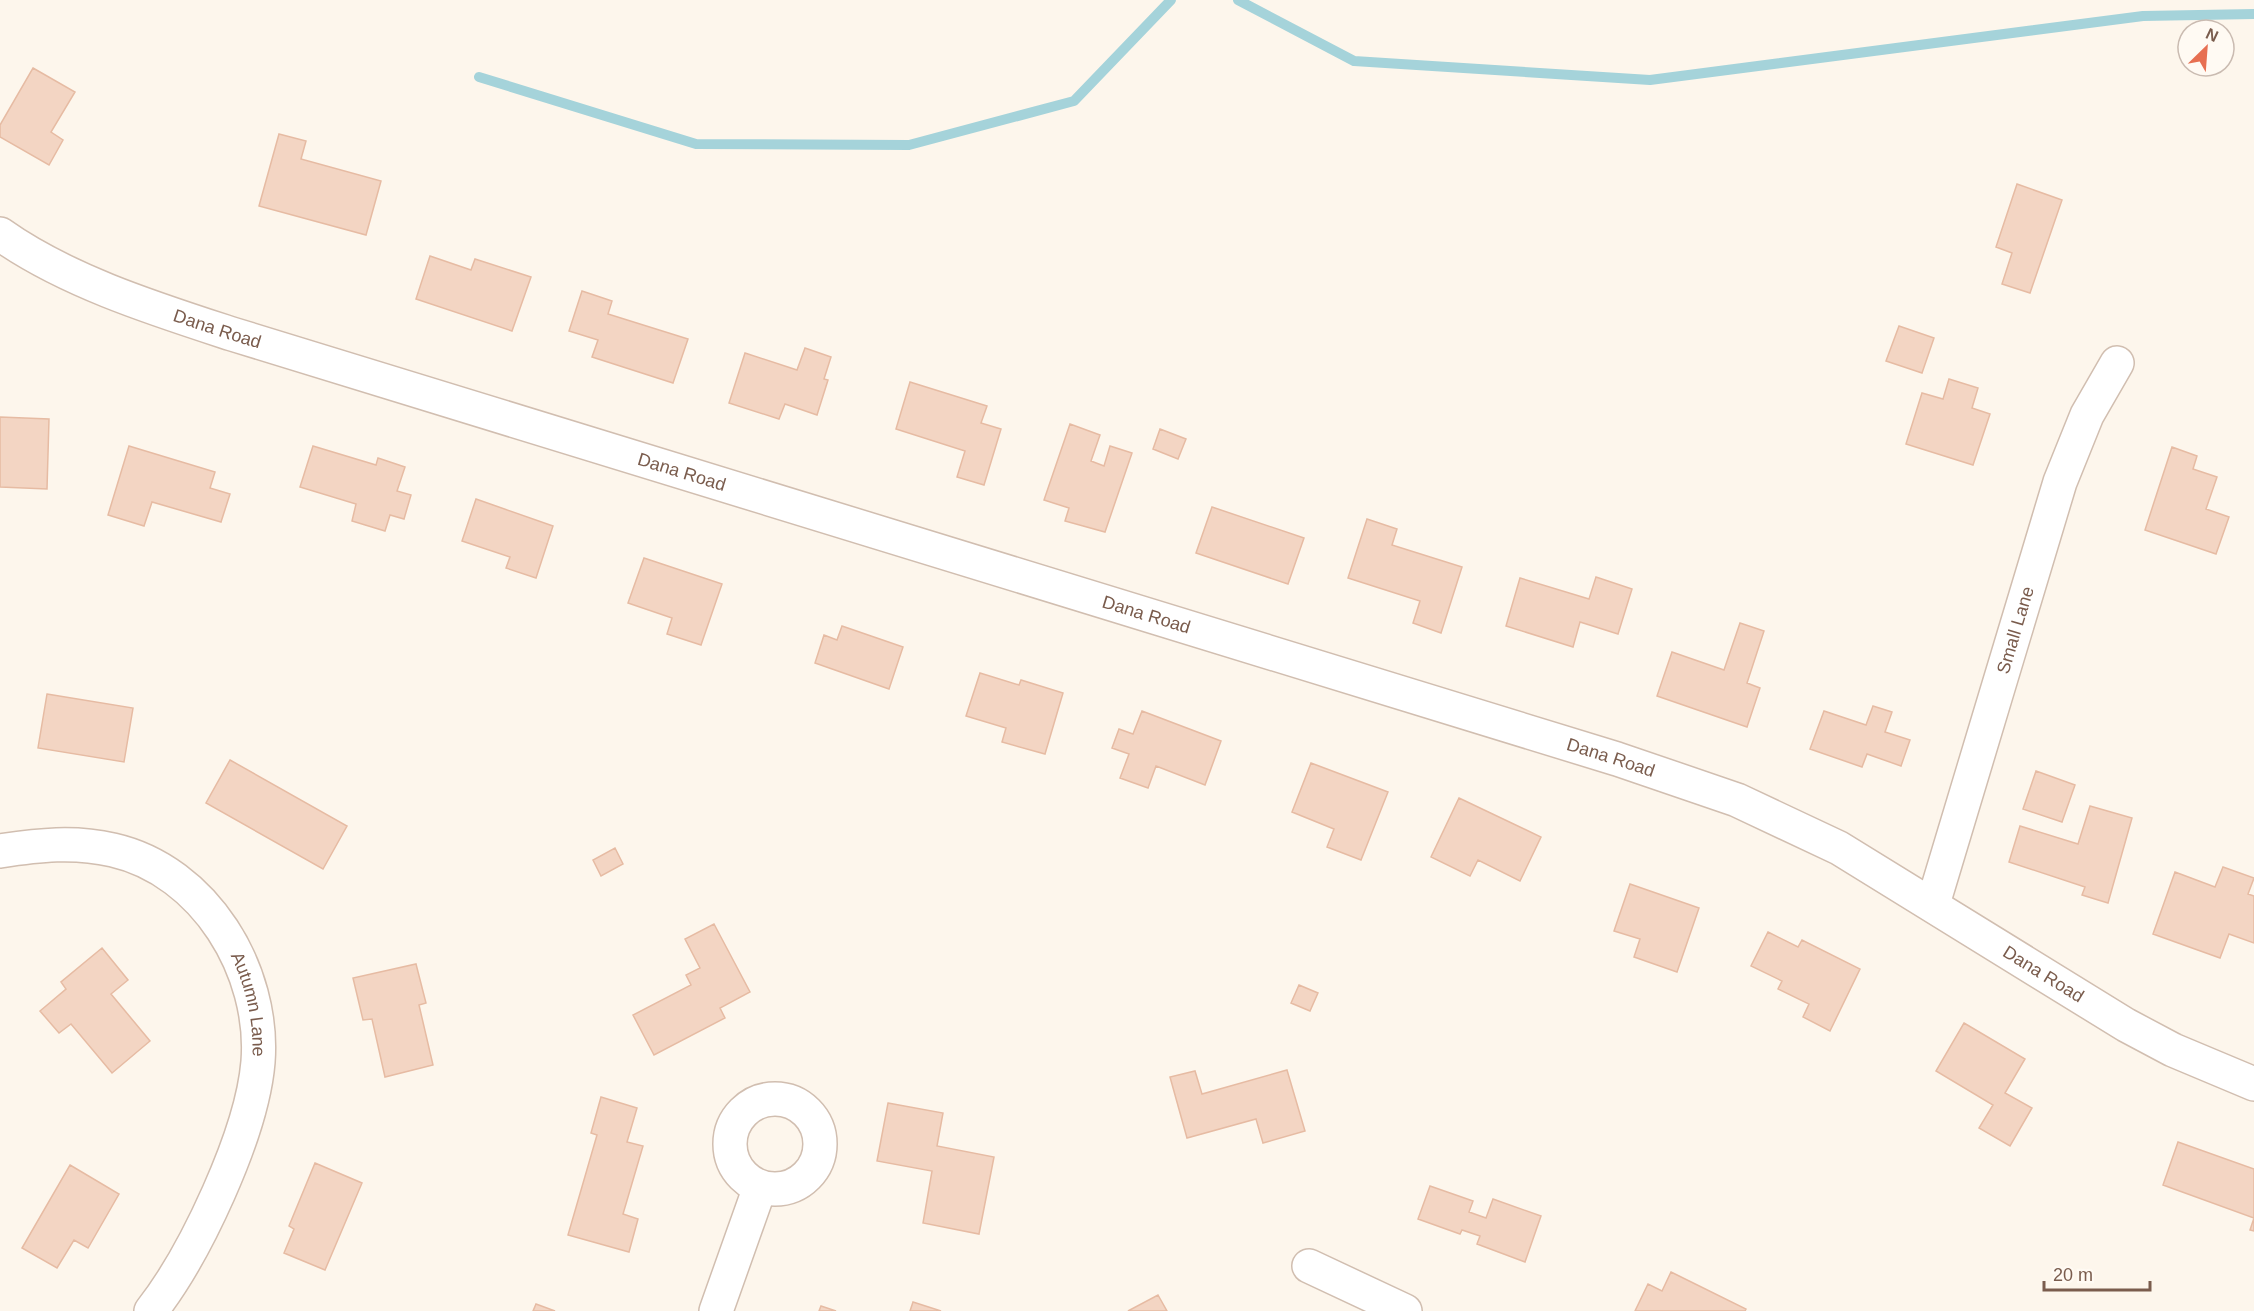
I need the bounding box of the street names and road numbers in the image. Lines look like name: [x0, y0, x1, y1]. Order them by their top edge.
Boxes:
street label: Dana Road: [171, 305, 264, 352]
street label: Dana Road: [635, 449, 728, 495]
street label: Small Lane: [1993, 584, 2038, 676]
street label: Dana Road: [1100, 592, 1193, 637]
street label: Dana Road: [1564, 734, 1657, 781]
street label: Dana Road: [1999, 942, 2087, 1006]
street label: Autumn Lane: [227, 949, 269, 1057]

